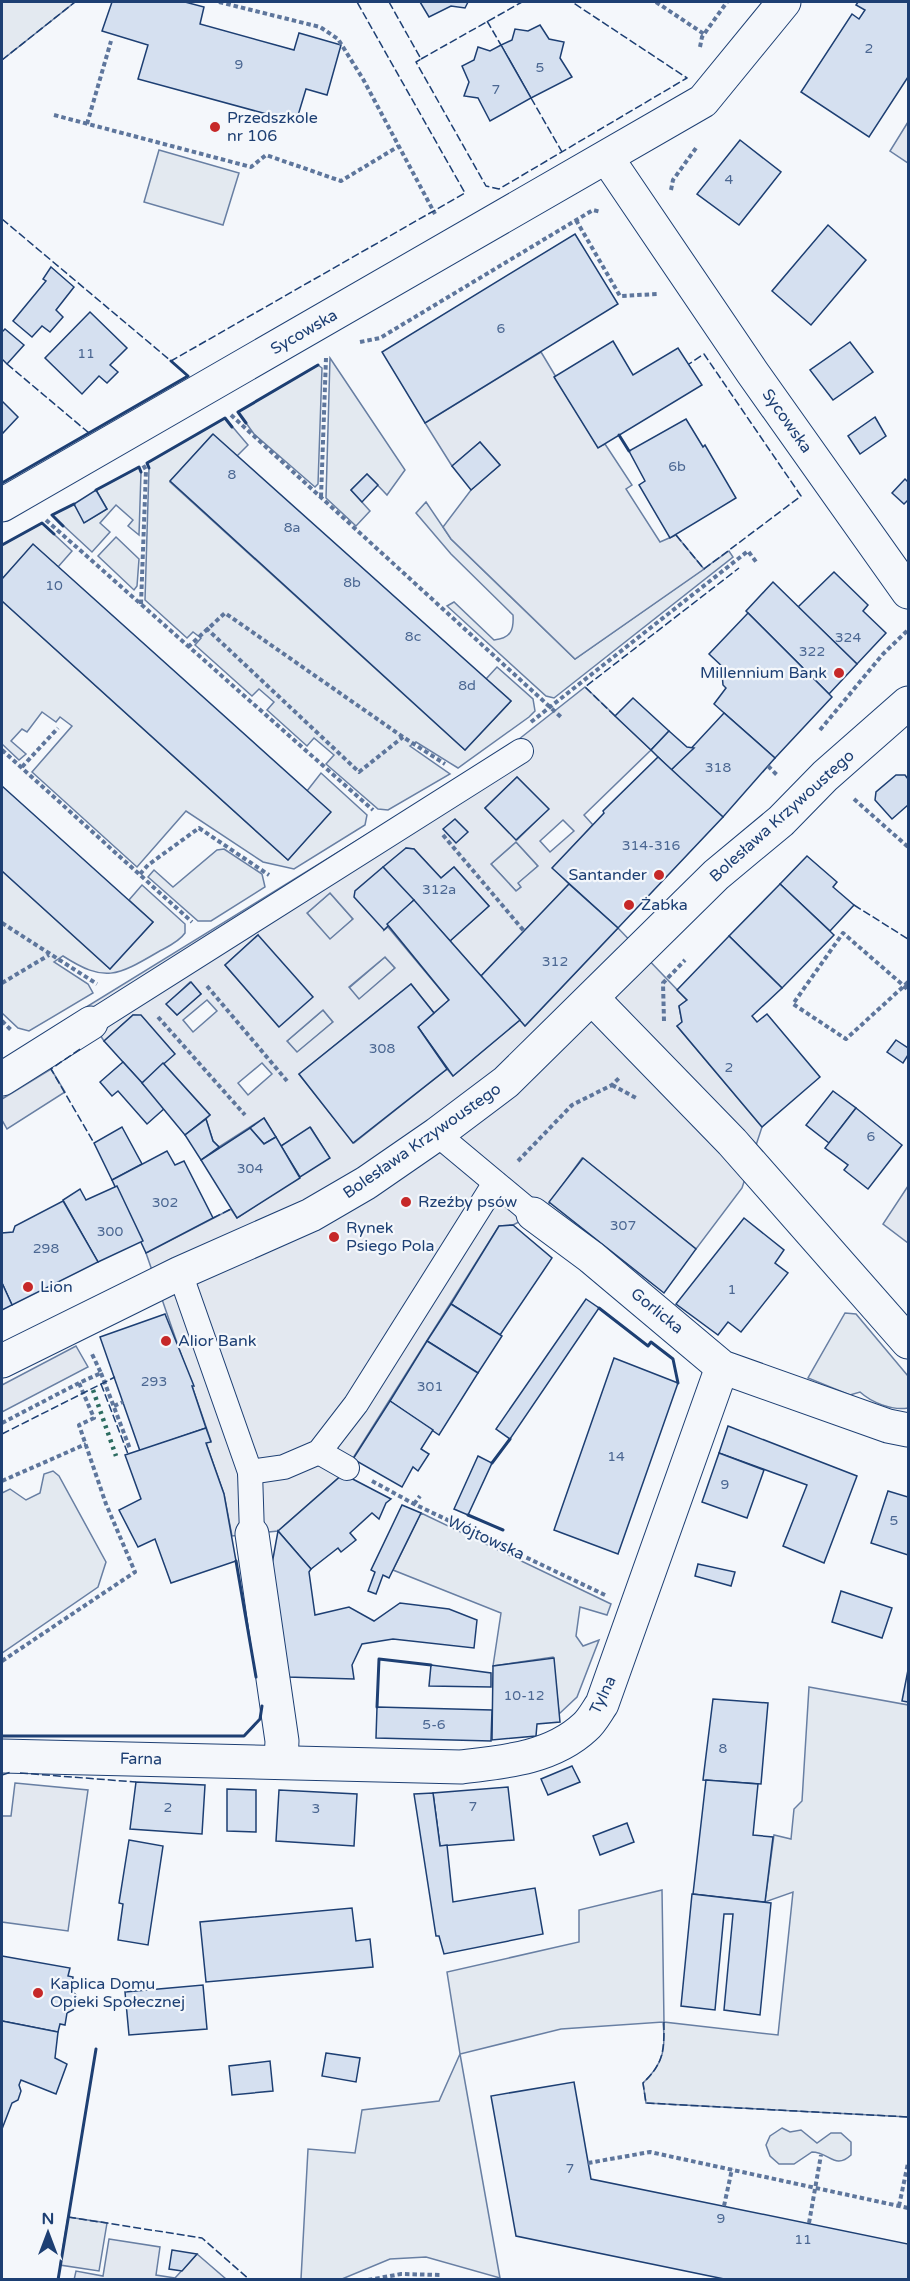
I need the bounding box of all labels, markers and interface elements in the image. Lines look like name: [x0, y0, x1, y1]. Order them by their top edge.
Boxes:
house number: 2: [865, 40, 873, 57]
house number: 9: [235, 56, 243, 73]
house number: 5: [536, 59, 544, 76]
house number: 7: [492, 81, 500, 98]
place label: Przedszkole nr 106: [227, 108, 318, 146]
marker: Przedszkole nr 106: [208, 120, 222, 134]
house number: 4: [725, 171, 734, 188]
street label: Sycowska: [267, 305, 341, 359]
house number: 6: [497, 320, 506, 337]
house number: 11: [77, 345, 95, 362]
street label: Sycowska: [758, 385, 816, 457]
house number: 6b: [668, 458, 686, 475]
house number: 8: [228, 466, 237, 483]
house number: 8a: [284, 519, 300, 536]
house number: 8b: [343, 574, 361, 591]
house number: 10: [45, 577, 63, 594]
house number: 8c: [405, 628, 421, 645]
house number: 324: [835, 629, 861, 646]
house number: 322: [799, 643, 825, 660]
place label: Millennium Bank: [700, 663, 827, 683]
marker: Millennium Bank: [832, 666, 846, 680]
house number: 8d: [458, 677, 476, 694]
street label: Bolesława Krzywoustego: [705, 746, 859, 886]
house number: 318: [705, 759, 731, 776]
house number: 314-316: [622, 837, 681, 854]
place label: Santander: [568, 865, 648, 885]
marker: Santander: [652, 868, 666, 882]
house number: 312a: [422, 881, 456, 898]
place label: Żabka: [641, 895, 688, 915]
marker: Żabka: [622, 898, 636, 912]
house number: 312: [542, 953, 568, 970]
house number: 308: [369, 1040, 395, 1057]
house number: 2: [725, 1059, 733, 1076]
street label: Bolesława Krzywoustego: [339, 1079, 505, 1203]
house number: 6: [867, 1128, 876, 1145]
house number: 304: [237, 1160, 263, 1177]
place label: Rzeźby psów: [418, 1192, 518, 1212]
house number: 302: [152, 1194, 178, 1211]
marker: Rzeźby psów: [399, 1195, 413, 1209]
house number: 307: [610, 1217, 636, 1234]
place label: Rynek Psiego Pola: [346, 1218, 435, 1256]
house number: 300: [97, 1223, 123, 1240]
marker: Rynek Psiego Pola: [327, 1230, 341, 1244]
house number: 298: [33, 1240, 59, 1257]
place label: Lion: [40, 1277, 73, 1297]
marker: Lion: [21, 1280, 35, 1294]
house number: 1: [728, 1281, 736, 1298]
street label: Gorlicka: [627, 1284, 687, 1338]
place label: Alior Bank: [178, 1331, 257, 1351]
marker: Alior Bank: [159, 1334, 173, 1348]
house number: 293: [141, 1373, 167, 1390]
house number: 301: [417, 1378, 443, 1395]
house number: 14: [607, 1448, 625, 1465]
house number: 9: [721, 1476, 729, 1493]
street label: Wójtowska: [444, 1511, 528, 1565]
house number: 5: [890, 1512, 898, 1529]
street label: Tylna: [585, 1673, 621, 1717]
house number: 10-12: [504, 1687, 544, 1704]
house number: 5-6: [422, 1716, 446, 1733]
house number: 8: [719, 1740, 728, 1757]
street label: Farna: [120, 1749, 162, 1769]
house number: 7: [469, 1798, 477, 1815]
house number: 2: [164, 1799, 172, 1816]
house number: 3: [312, 1800, 320, 1817]
place label: Kaplica Domu Opieki Społecznej: [50, 1974, 185, 2012]
marker: Kaplica Domu Opieki Społecznej: [31, 1986, 45, 2000]
house number: 7: [566, 2160, 574, 2177]
north arrow: [18, 2203, 78, 2263]
text: N: [42, 2209, 54, 2229]
house number: 9: [717, 2210, 725, 2227]
house number: 11: [794, 2231, 812, 2248]

